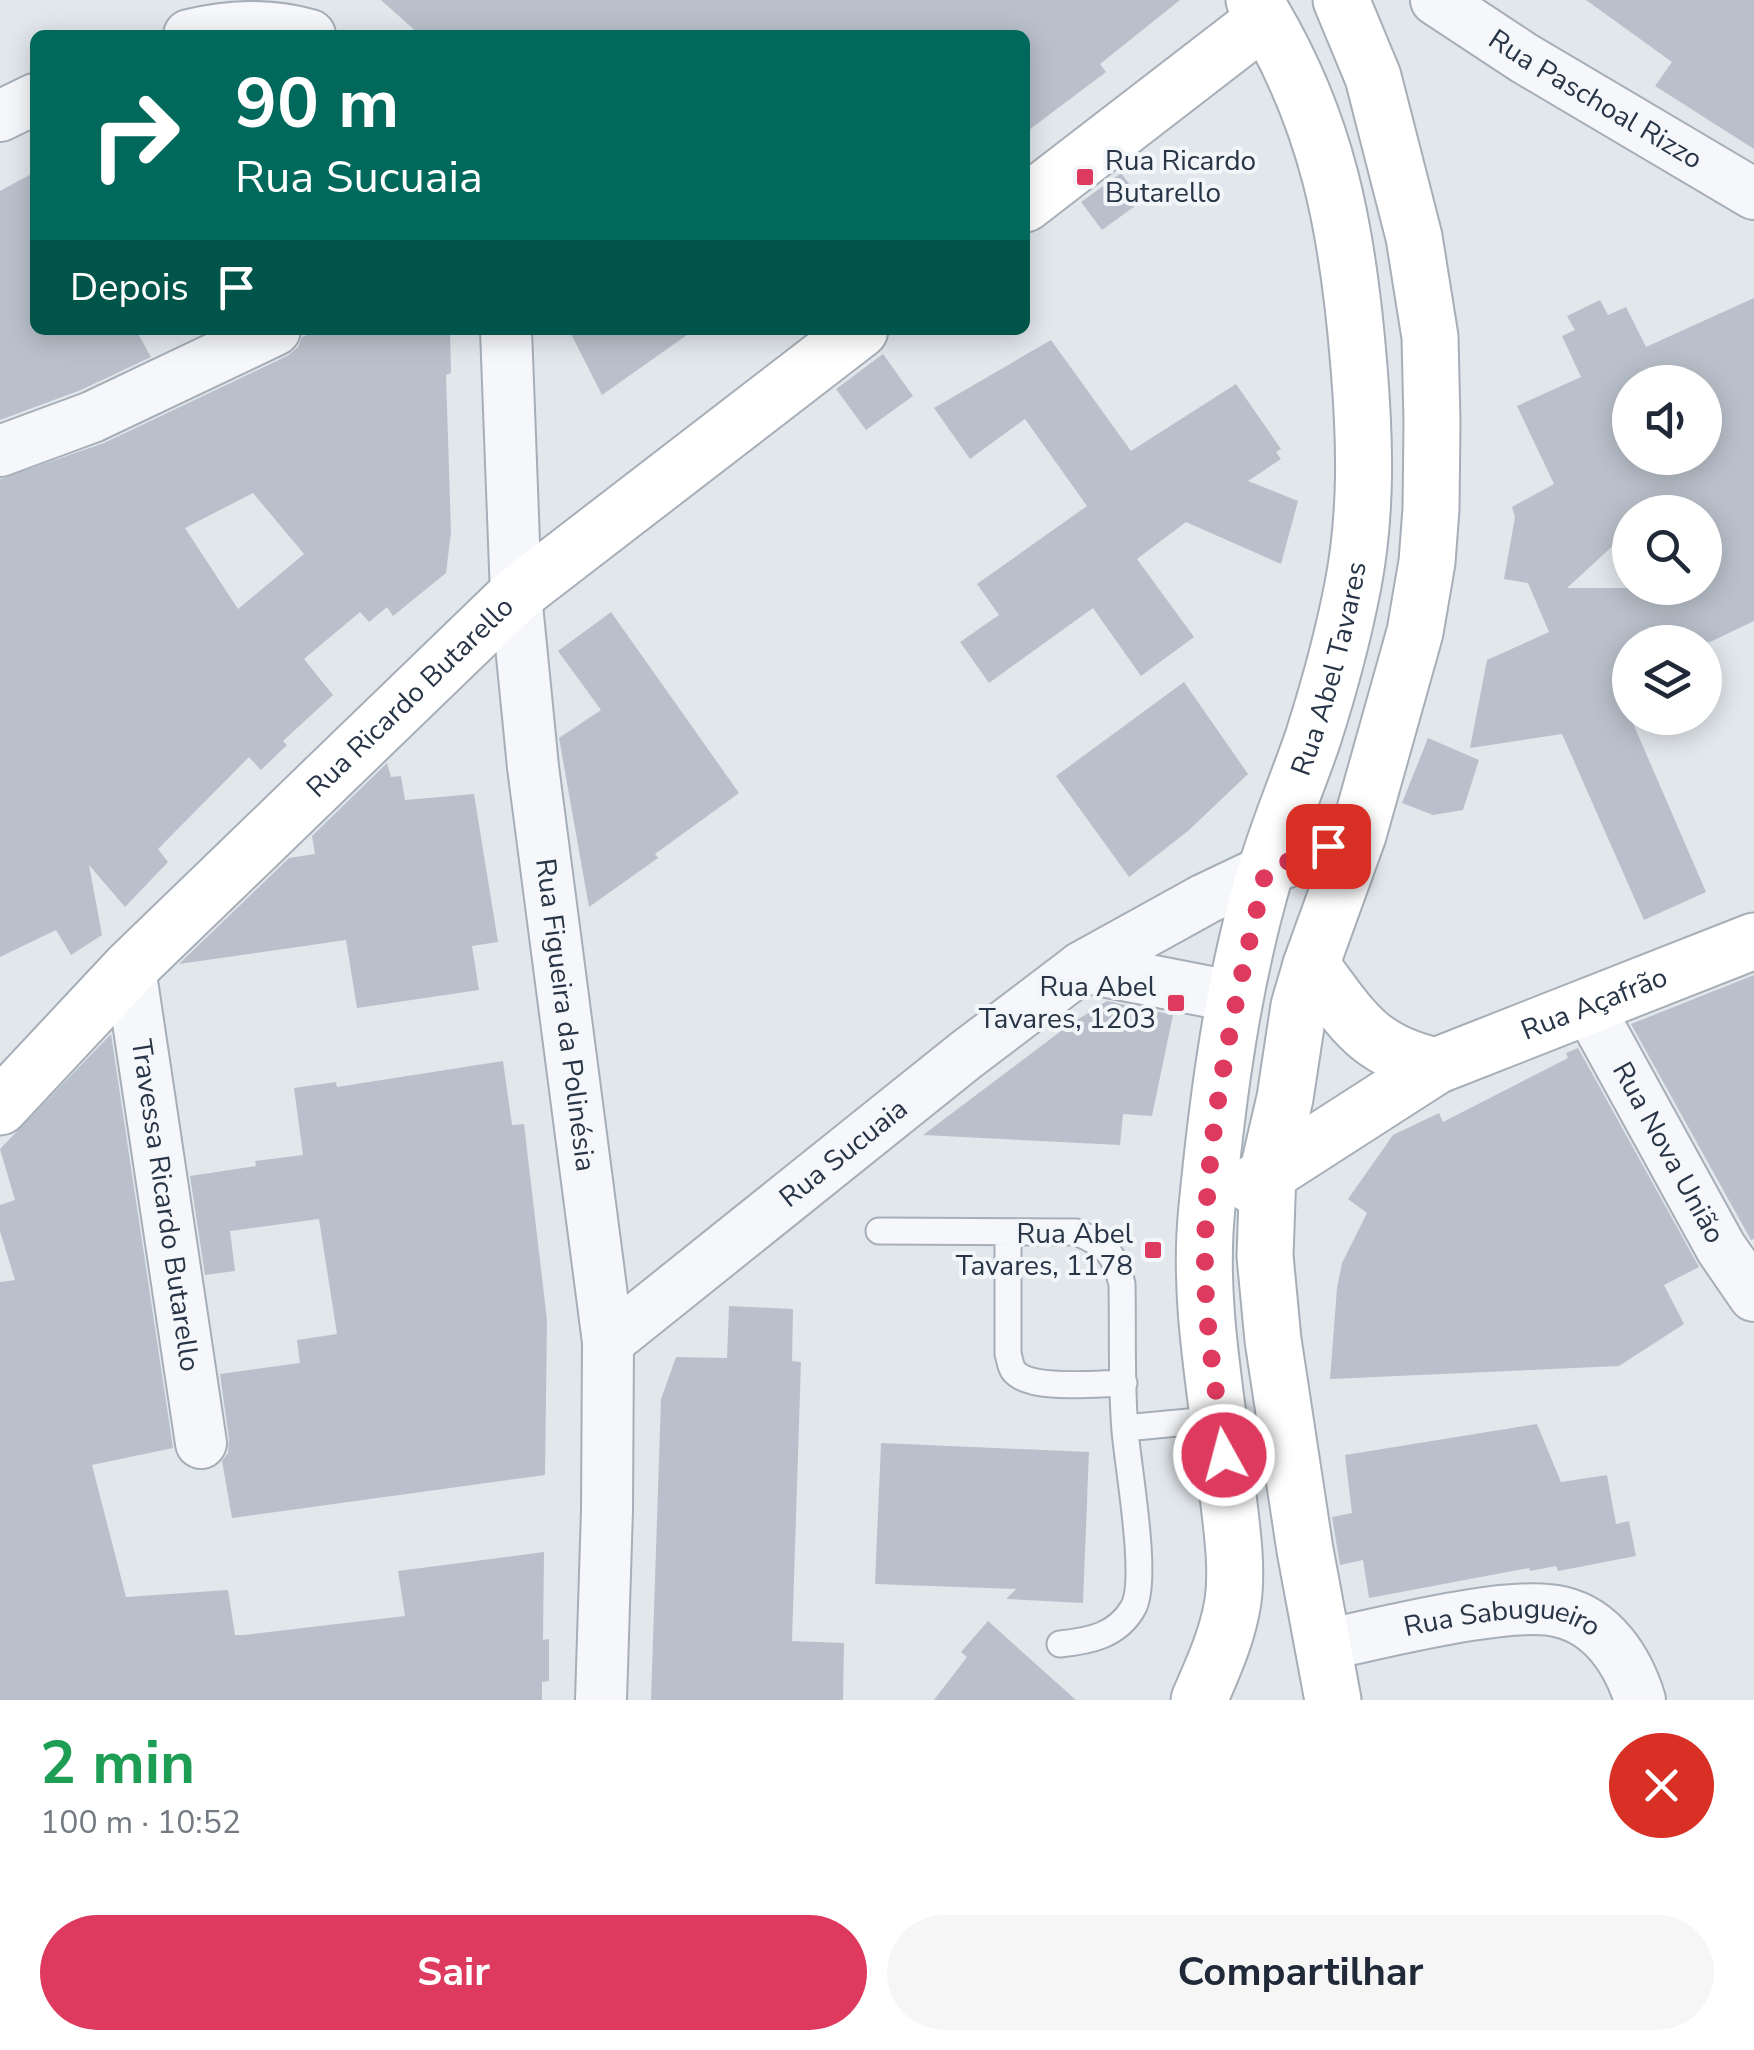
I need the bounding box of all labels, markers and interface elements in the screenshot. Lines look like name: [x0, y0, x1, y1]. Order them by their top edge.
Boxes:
street label: Rua Paschoal Rizzo: [1481, 21, 1709, 178]
text: 90 m: [235, 56, 399, 152]
icon: right: [70, 70, 200, 200]
place label: Rua Ricardo Butarello: [1105, 142, 1256, 212]
text: Rua Sucuaia: [235, 147, 483, 208]
marker: Rua Ricardo Butarello: [1074, 166, 1096, 188]
icon: arrive: [209, 260, 264, 315]
text: Depois: [70, 262, 189, 313]
map controls: [1612, 365, 1722, 735]
button: sound: [1612, 365, 1722, 475]
button: search: [1612, 495, 1722, 605]
street label: Rua Abel Tavares: [1282, 559, 1376, 781]
street label: Rua Ricardo Butarello: [298, 588, 522, 806]
button: layers: [1612, 625, 1722, 735]
pin: [1286, 804, 1371, 889]
icon: arrive: [1301, 819, 1356, 874]
street label: Rua Figueira da Polinésia: [526, 856, 605, 1174]
street label: Rua Açafrão: [1516, 958, 1673, 1050]
place label: Rua Abel Tavares, 1203: [979, 968, 1157, 1038]
marker: Rua Abel Tavares, 1203: [1165, 992, 1187, 1014]
street label: Travessa Ricardo Butarello: [122, 1037, 209, 1374]
street label: Rua Nova União: [1603, 1055, 1734, 1250]
street label: Rua Sucuaia: [772, 1090, 916, 1216]
place label: Rua Abel Tavares, 1178: [956, 1215, 1134, 1285]
marker: Rua Abel Tavares, 1178: [1142, 1239, 1164, 1261]
position arrow: [1172, 1403, 1276, 1507]
street label: Rua Sabugueiro: [1400, 1590, 1609, 1646]
text: 2 min: [40, 1722, 195, 1804]
button: close: [1609, 1733, 1714, 1838]
text: 100 m · 10:52: [40, 1801, 241, 1844]
button: Sair: [40, 1915, 867, 2030]
button: Compartilhar: [887, 1915, 1714, 2030]

